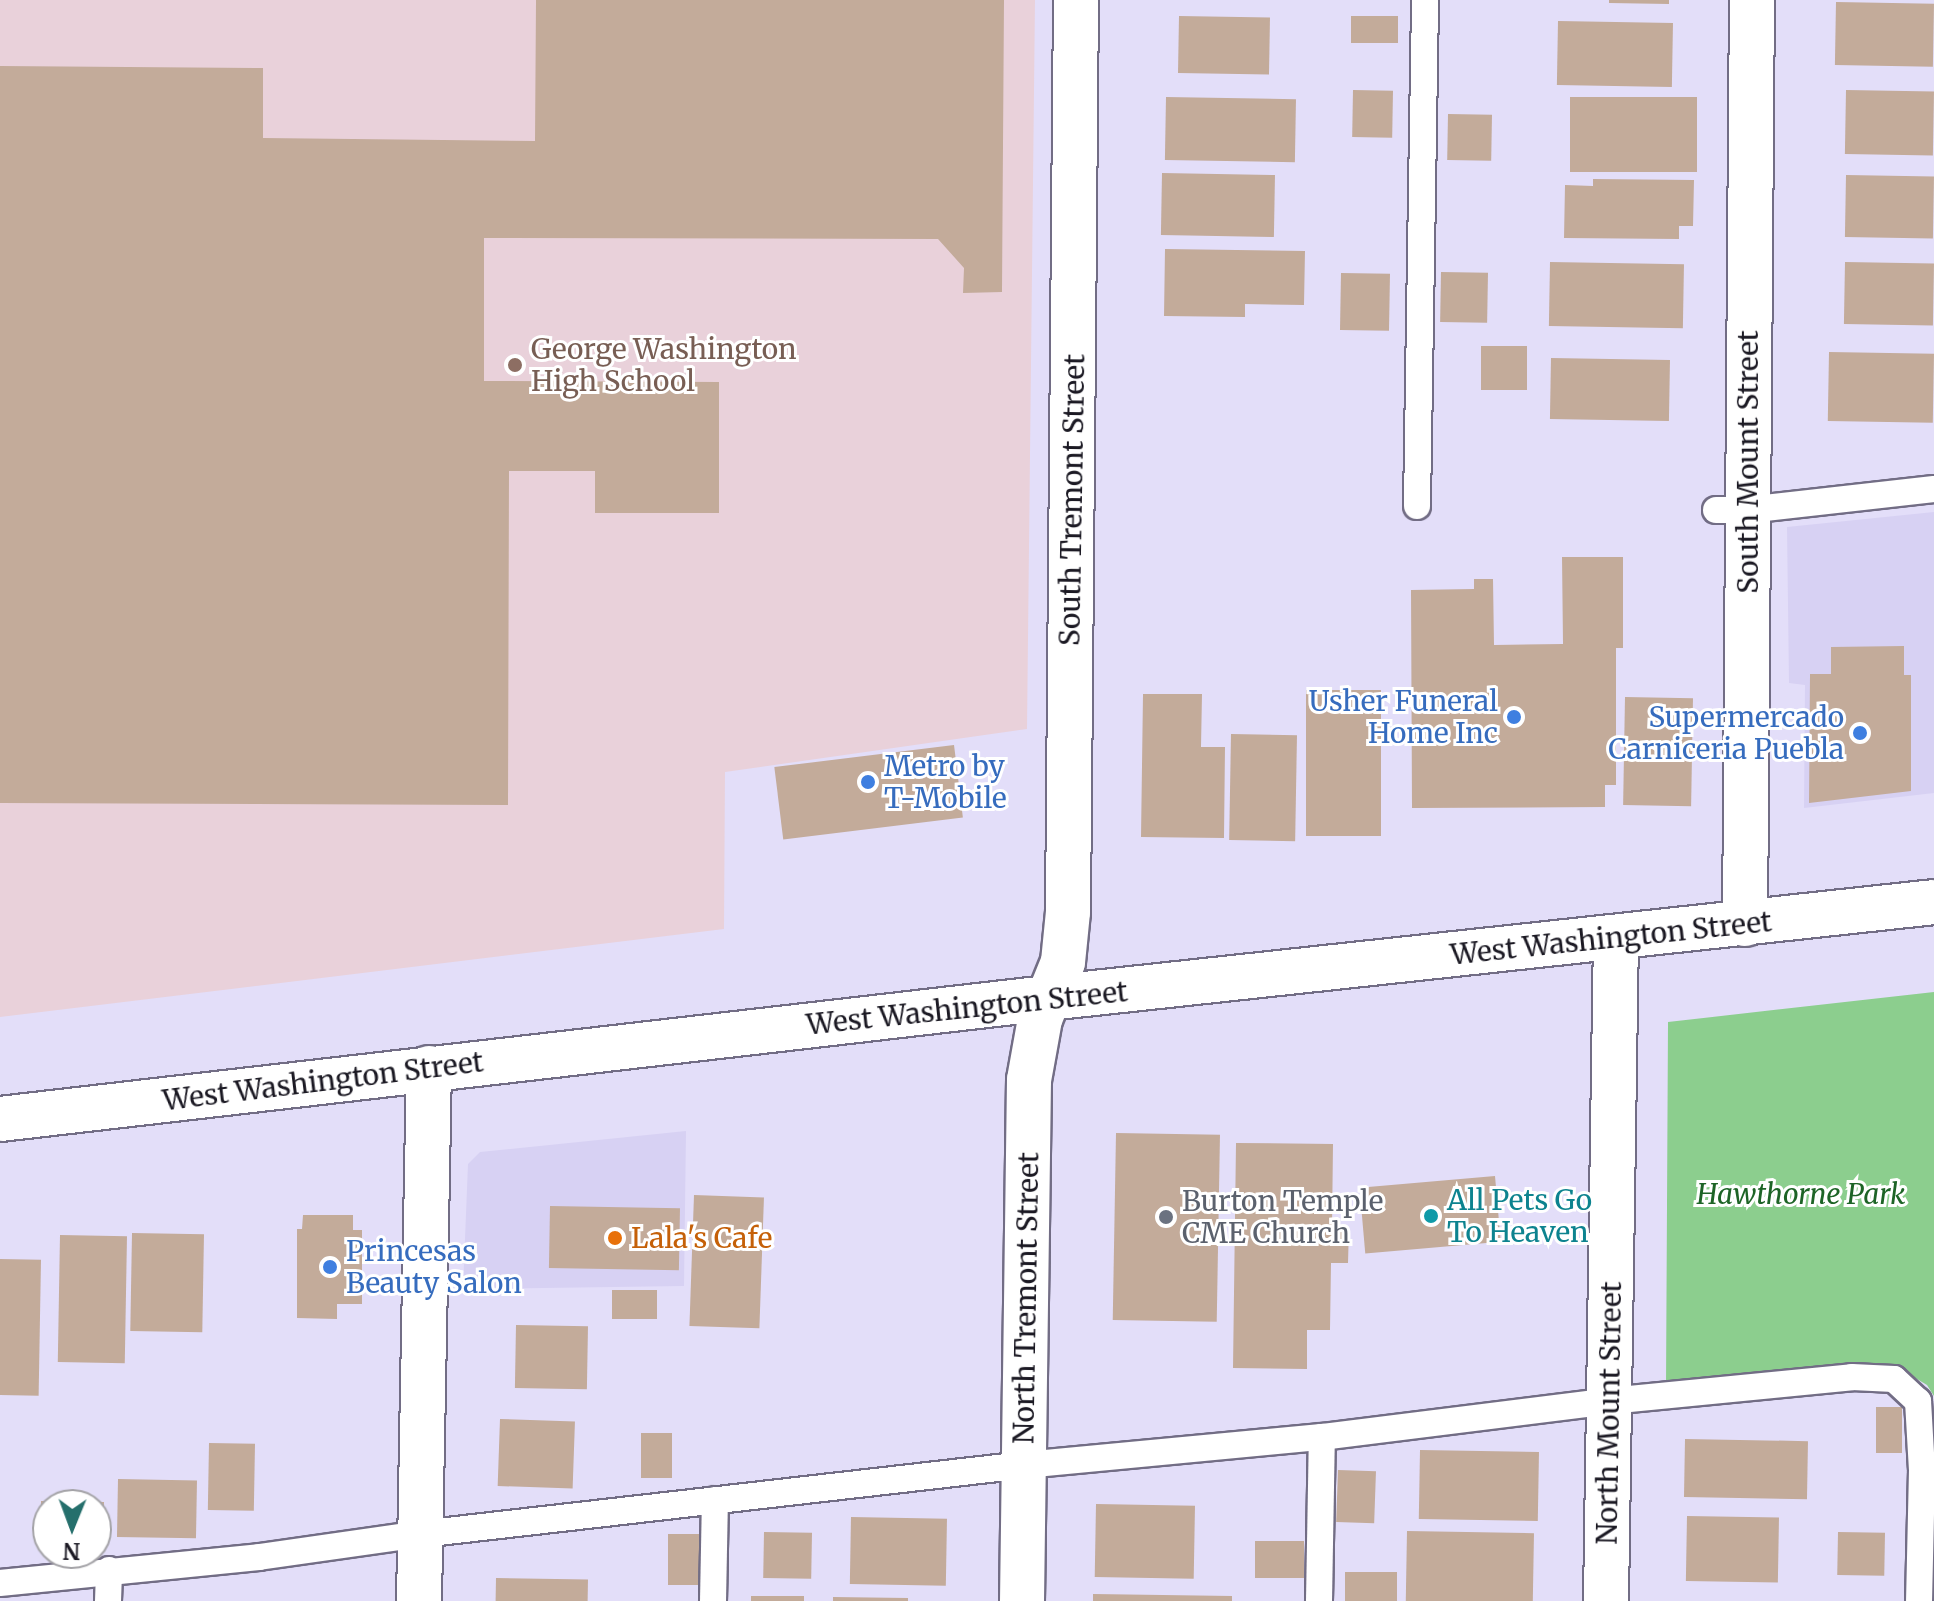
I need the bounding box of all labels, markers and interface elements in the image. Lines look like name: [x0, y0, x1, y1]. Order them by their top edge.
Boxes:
street label: South Mount Street: [1731, 330, 1765, 594]
place label: George Washington High School: [531, 332, 797, 398]
street label: South Tremont Street: [1053, 354, 1091, 646]
marker: George Washington High School: [506, 356, 524, 374]
place label: Usher Funeral Home Inc: [1309, 684, 1498, 750]
place label: Supermercado Carniceria Puebla: [1608, 700, 1844, 766]
marker: Usher Funeral Home Inc: [1505, 708, 1523, 726]
marker: Supermercado Carniceria Puebla: [1851, 724, 1869, 742]
place label: Metro by T-Mobile: [884, 749, 1007, 815]
marker: Metro by T-Mobile: [859, 773, 877, 791]
street label: West Washington Street: [1449, 904, 1773, 972]
street label: West Washington Street: [805, 974, 1129, 1042]
street label: West Washington Street: [161, 1045, 485, 1117]
street label: North Tremont Street: [1007, 1152, 1045, 1444]
park label: Hawthorne Park: [1697, 1177, 1905, 1211]
place label: All Pets Go To Heaven: [1447, 1183, 1592, 1249]
place label: Burton Temple CME Church: [1182, 1184, 1383, 1250]
marker: All Pets Go To Heaven: [1422, 1207, 1440, 1225]
marker: Burton Temple CME Church: [1157, 1208, 1175, 1226]
place label: Lala's Cafe: [631, 1221, 772, 1255]
marker: Lala's Cafe: [606, 1229, 624, 1247]
place label: Princesas Beauty Salon: [346, 1234, 522, 1300]
marker: Princesas Beauty Salon: [321, 1258, 339, 1276]
street label: North Mount Street: [1590, 1281, 1628, 1545]
north arrow: [32, 1489, 112, 1569]
text: N: [63, 1537, 81, 1565]

